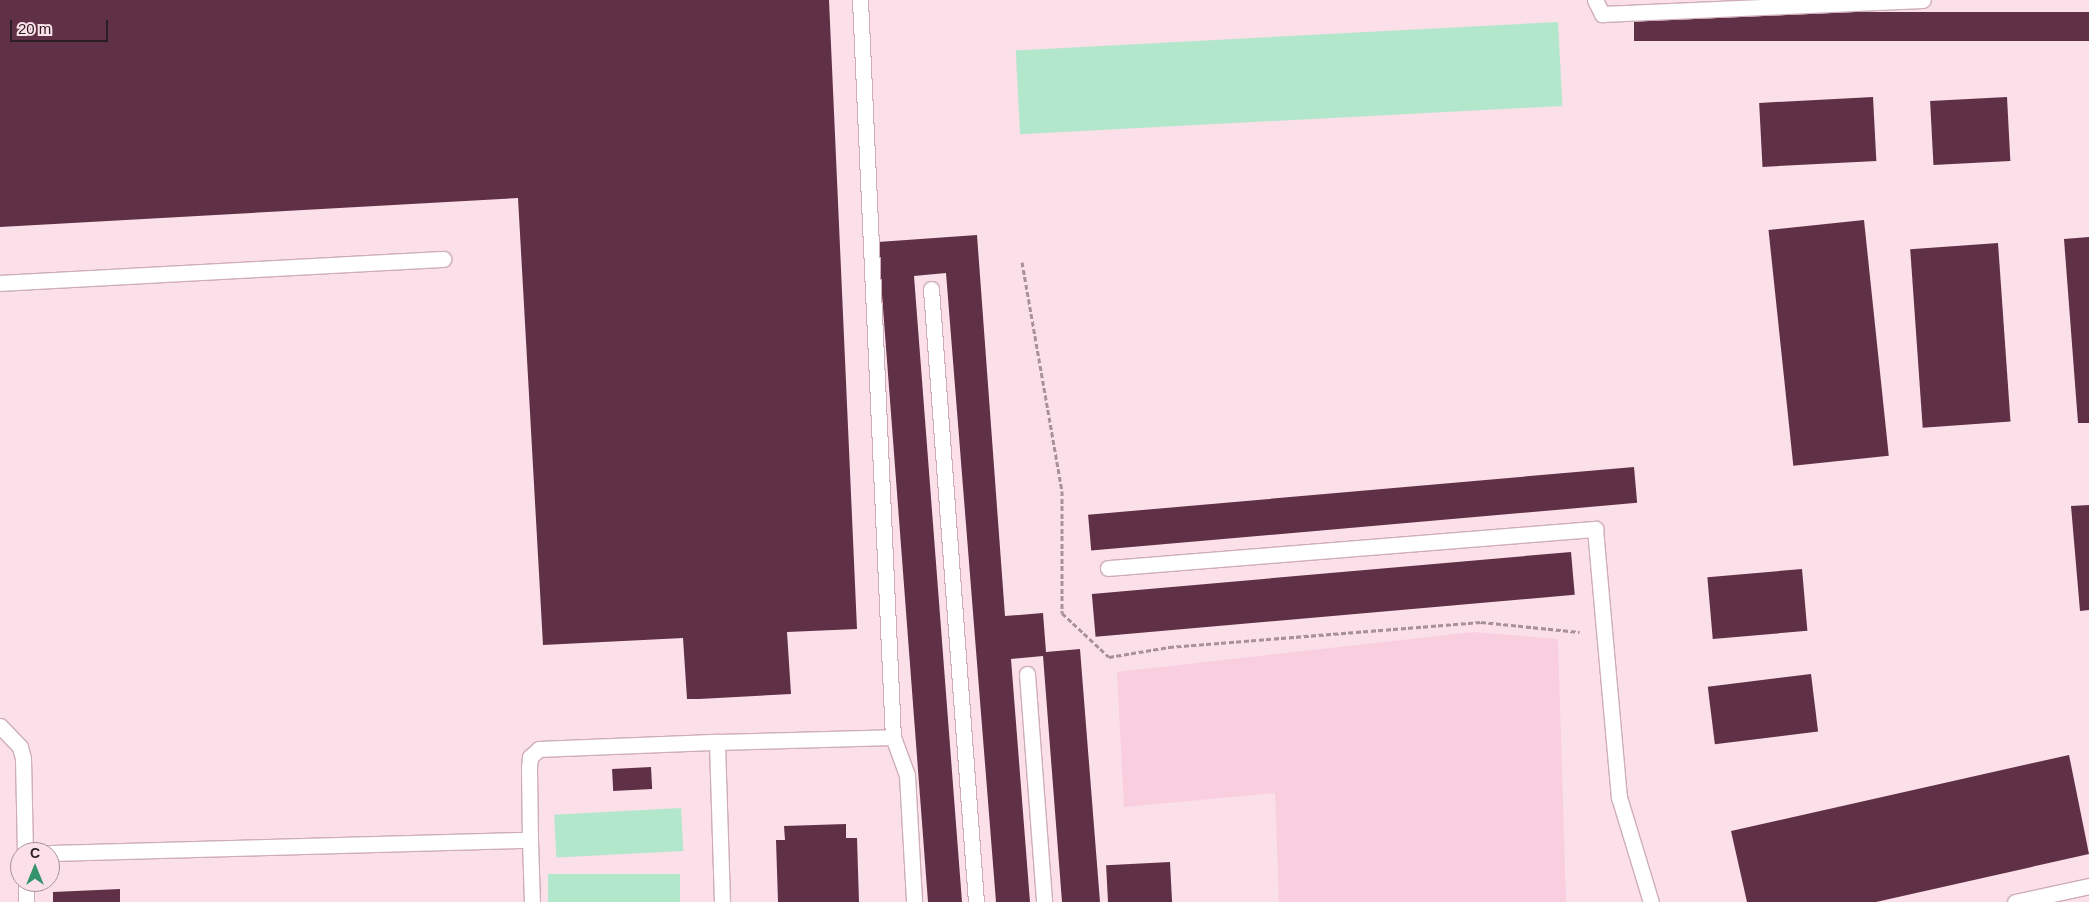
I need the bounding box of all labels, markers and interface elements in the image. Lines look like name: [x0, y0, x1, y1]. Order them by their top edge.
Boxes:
scale bar: [12, 10, 110, 42]
text: 20 m: [18, 20, 51, 37]
north arrow: [10, 842, 60, 892]
text: С: [30, 845, 40, 861]

